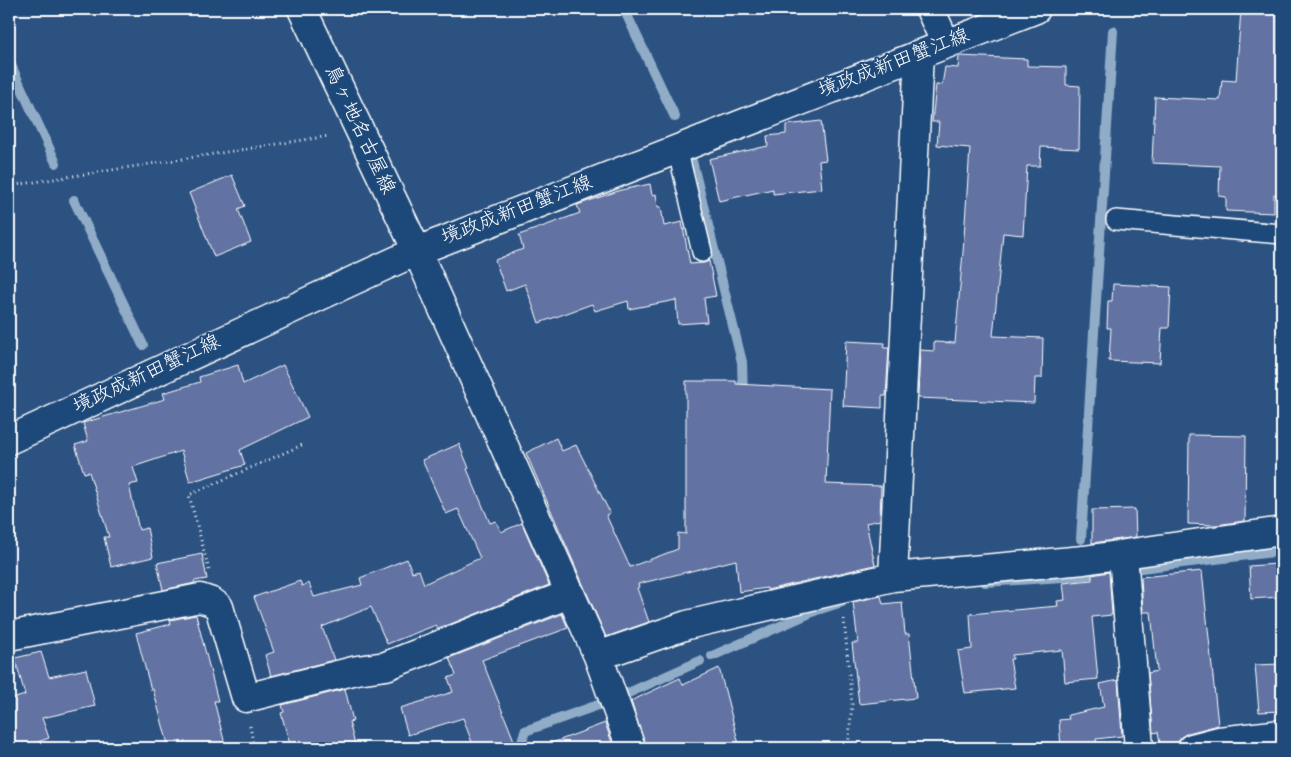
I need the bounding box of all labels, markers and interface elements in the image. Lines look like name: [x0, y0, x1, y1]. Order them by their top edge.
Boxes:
street label: 境政成新田蟹江線: [814, 22, 974, 106]
street label: 鳥ヶ地名古屋線: [316, 60, 402, 200]
street label: 境政成新田蟹江線: [437, 169, 597, 253]
street label: 境政成新田蟹江線: [68, 328, 226, 422]

